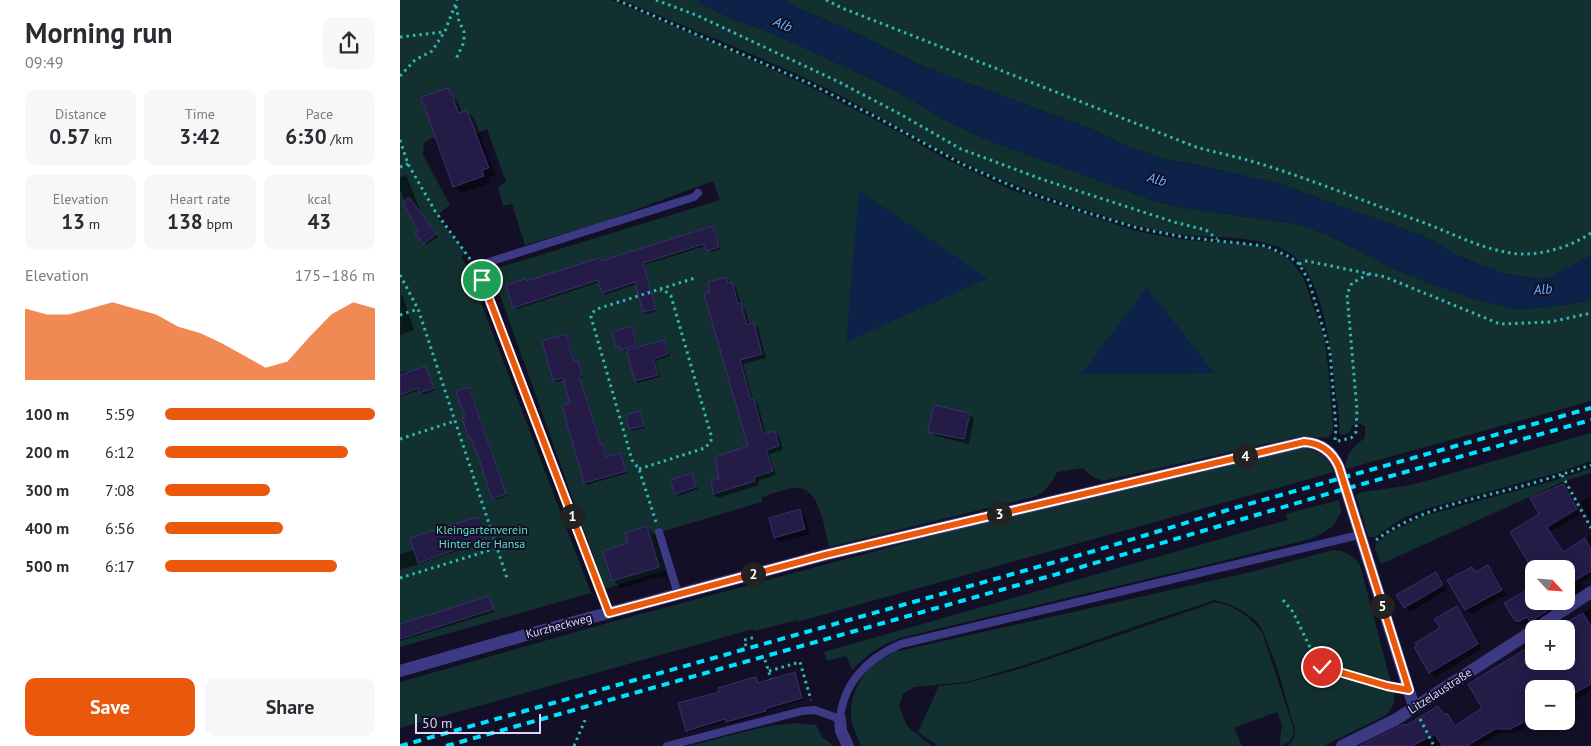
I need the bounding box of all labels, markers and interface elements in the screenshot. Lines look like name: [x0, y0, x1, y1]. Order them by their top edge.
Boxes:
water label: Alb: [770, 12, 795, 36]
text: Morning run: [25, 14, 173, 51]
button: share: [323, 17, 375, 69]
text: 09:49: [25, 52, 63, 72]
text: Distance: [55, 105, 106, 123]
text: Time: [185, 105, 215, 123]
text: Pace: [306, 105, 333, 123]
text: 0.57: [49, 123, 90, 150]
text: 3:42: [179, 123, 221, 150]
text: 6:30: [285, 123, 327, 150]
text: km: [90, 130, 112, 148]
text: /km: [327, 130, 353, 148]
water label: Alb: [1144, 167, 1169, 190]
text: Elevation: [53, 190, 109, 208]
text: Heart rate: [170, 190, 230, 208]
text: kcal: [307, 190, 331, 208]
text: 13: [61, 208, 85, 235]
text: 138: [167, 208, 203, 235]
text: 43: [307, 208, 331, 235]
text: m: [85, 215, 100, 233]
text: bpm: [203, 215, 233, 233]
pin: [461, 259, 503, 301]
text: Elevation: [25, 265, 89, 285]
text: 175–186 m: [295, 265, 375, 285]
icon: arrive: [468, 266, 496, 294]
water label: Alb: [1532, 279, 1553, 299]
text: 100 m: [25, 404, 69, 424]
text: 5:59: [105, 404, 135, 424]
text: 200 m: [25, 442, 69, 462]
text: 6:12: [105, 442, 135, 462]
pin: 4: [1232, 444, 1258, 468]
text: 4: [1242, 447, 1249, 465]
text: 300 m: [25, 480, 69, 500]
text: 7:08: [105, 480, 135, 500]
pin: 3: [986, 502, 1012, 526]
pin: 1: [560, 504, 584, 528]
text: 3: [996, 505, 1003, 523]
text: 1: [569, 507, 576, 525]
text: 400 m: [25, 518, 69, 538]
text: 6:56: [105, 518, 135, 538]
park label: Kleingartenverein Hinter der Hansa: [436, 522, 528, 551]
text: 500 m: [25, 556, 69, 576]
text: 6:17: [105, 556, 135, 576]
north arrow: [1525, 560, 1575, 610]
map controls: [1525, 560, 1575, 730]
pin: 2: [740, 562, 766, 586]
text: 2: [750, 565, 757, 583]
pin: 5: [1370, 594, 1394, 618]
text: 5: [1379, 597, 1386, 615]
street label: Kurzheckweg: [524, 610, 594, 642]
button: +: [1525, 620, 1575, 670]
pin: [1301, 646, 1343, 688]
icon: check: [1308, 653, 1336, 681]
street label: Litzelaustraße: [1405, 664, 1474, 717]
button: Save: [25, 678, 195, 736]
button: Share: [205, 678, 375, 736]
button: −: [1525, 680, 1575, 730]
scale bar: [415, 711, 541, 734]
text: 50 m: [422, 714, 452, 732]

